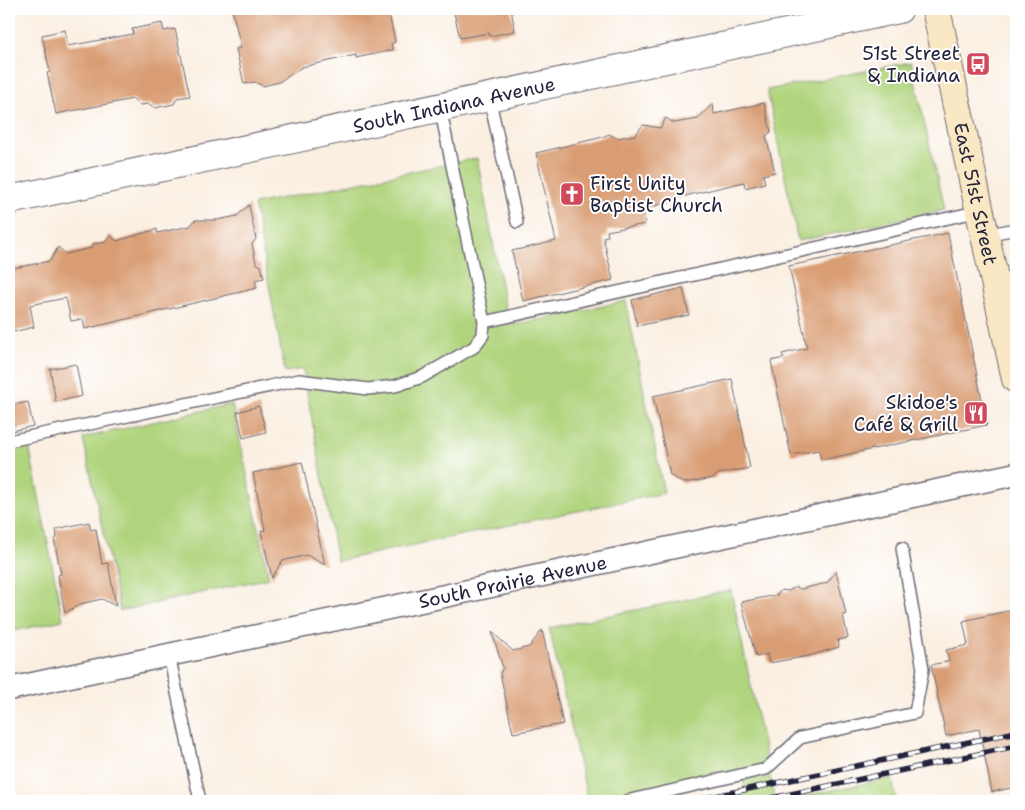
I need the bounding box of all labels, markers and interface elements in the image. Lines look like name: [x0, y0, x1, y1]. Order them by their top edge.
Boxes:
place label: 51st Street & Indiana: [862, 41, 960, 88]
bus stop icon: 51st Street & Indiana: [965, 51, 991, 77]
street label: South Indiana Avenue: [350, 71, 557, 138]
street label: East 51st Street: [948, 120, 1003, 267]
place label: First Unity Baptist Church: [590, 171, 723, 218]
church icon: First Unity Baptist Church: [559, 181, 585, 207]
place label: Skidoe's Café & Grill: [854, 390, 958, 437]
restaurant icon: Skidoe's Café & Grill: [963, 400, 989, 426]
street label: South Prairie Avenue: [416, 549, 609, 614]

